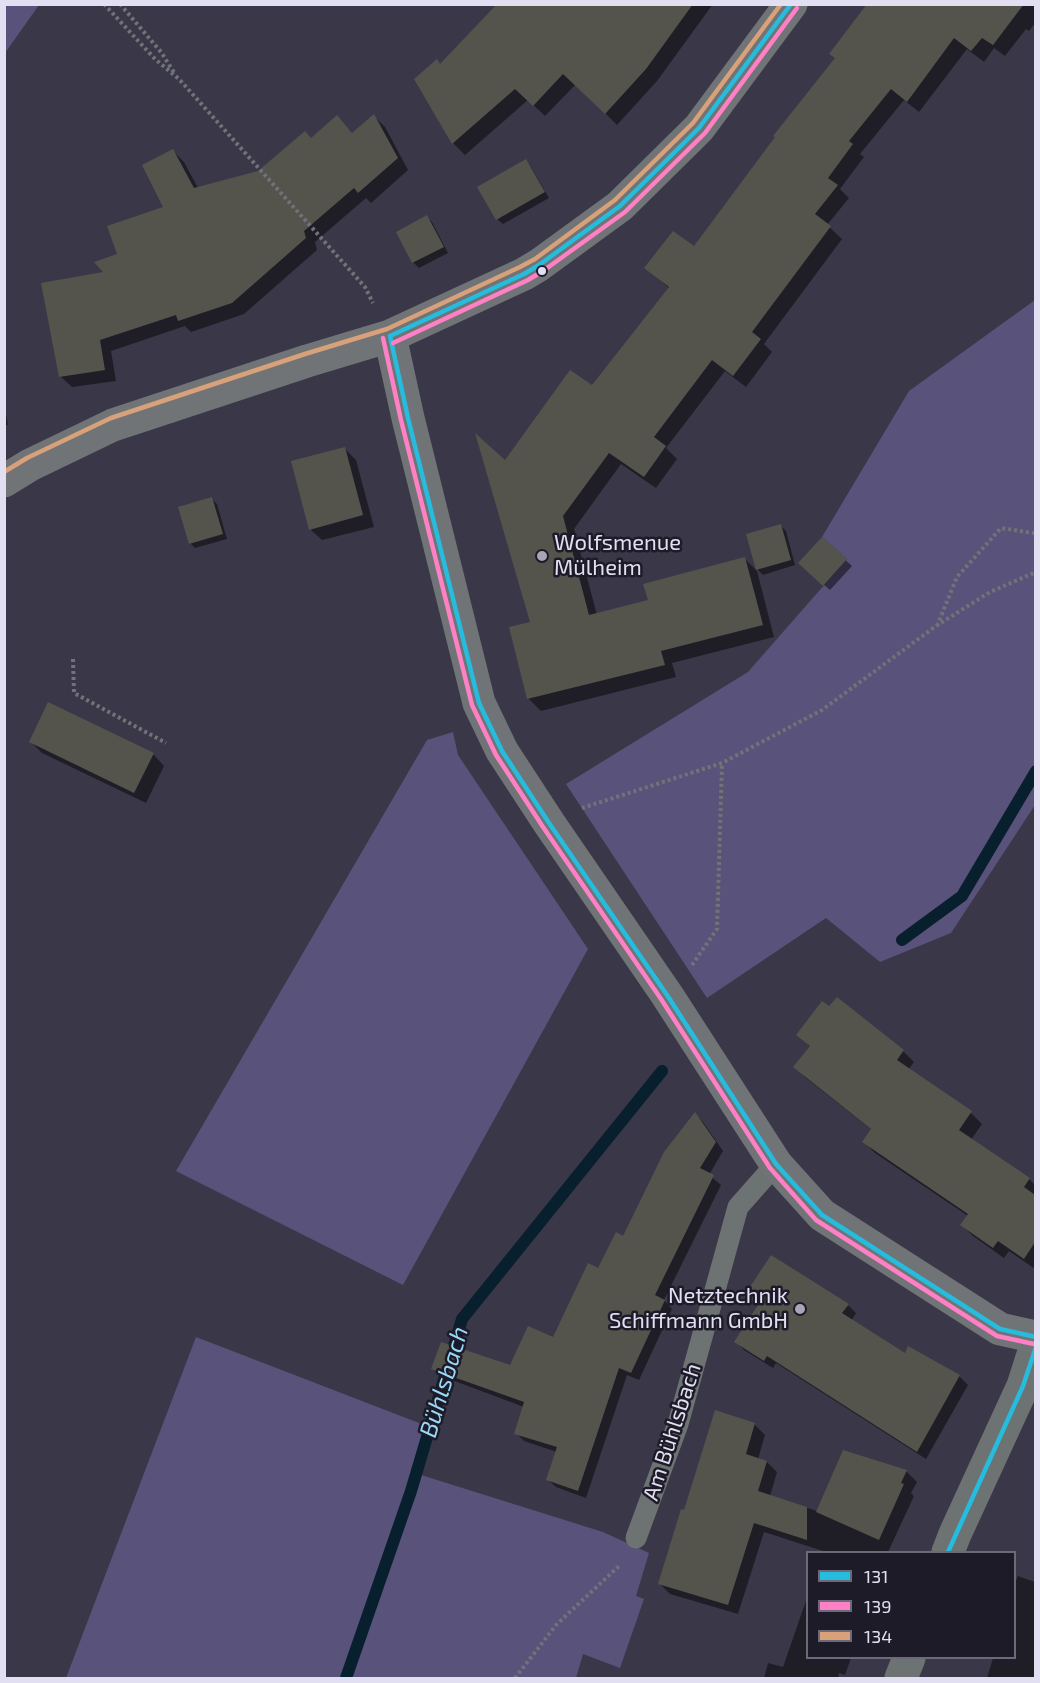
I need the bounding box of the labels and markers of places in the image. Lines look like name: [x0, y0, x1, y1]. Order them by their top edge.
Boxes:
unlabelled marker: [536, 265, 548, 277]
place label: Wolfsmenue Mülheim: [554, 530, 681, 582]
marker: Wolfsmenue Mülheim: [535, 549, 549, 563]
place label: Netztechnik Schiffmann GmbH: [609, 1283, 788, 1334]
marker: Netztechnik Schiffmann GmbH: [793, 1302, 807, 1316]

